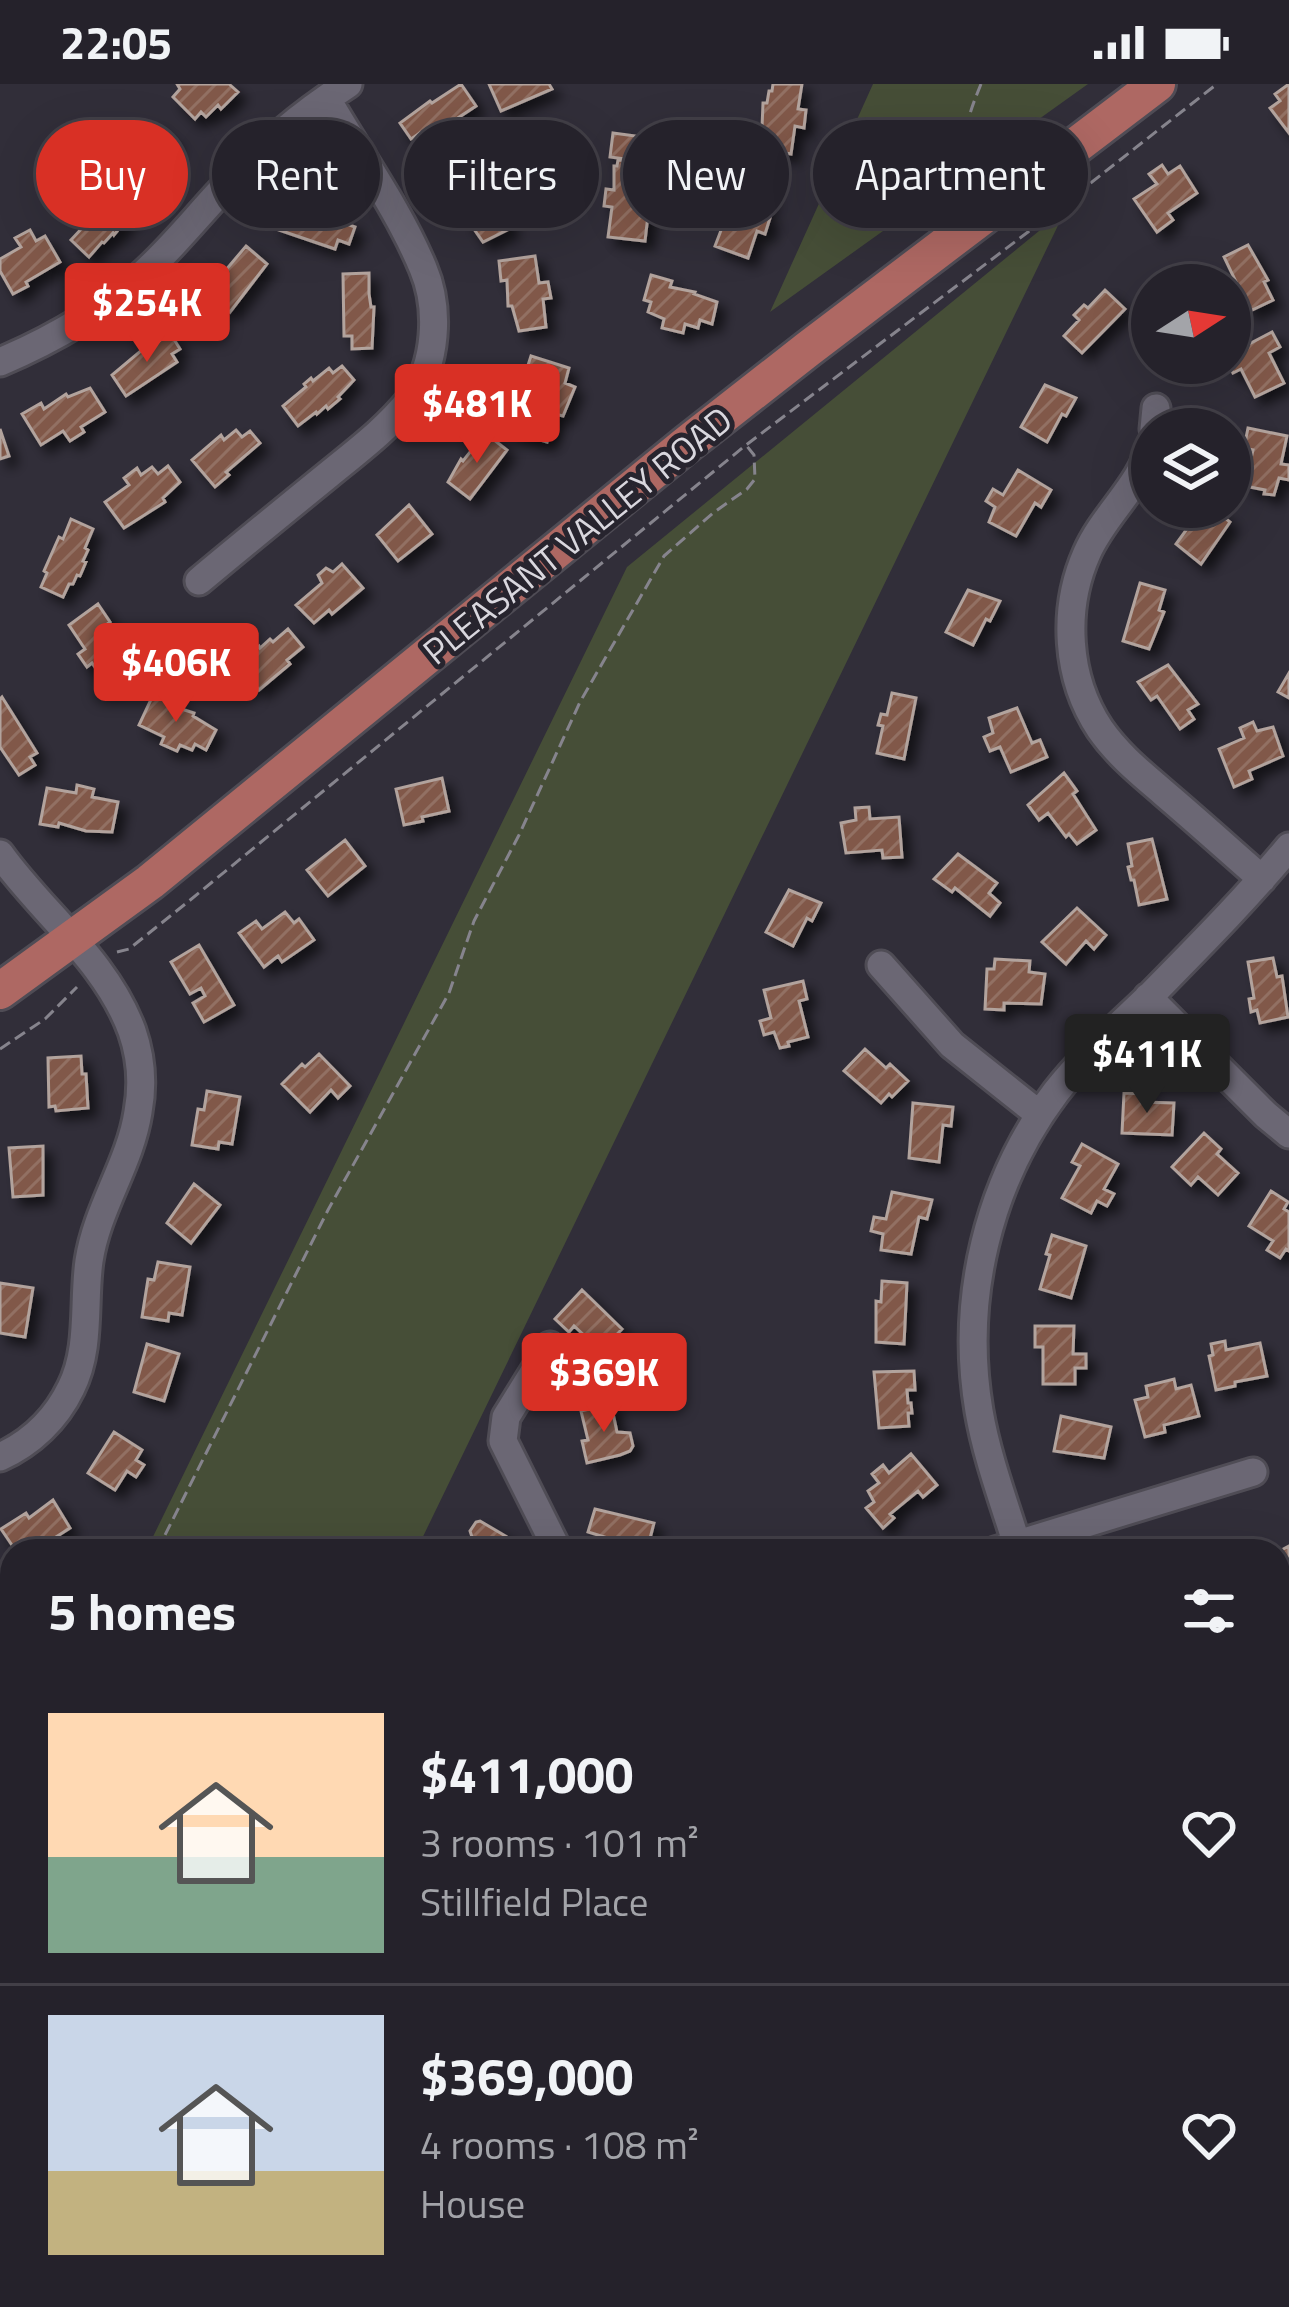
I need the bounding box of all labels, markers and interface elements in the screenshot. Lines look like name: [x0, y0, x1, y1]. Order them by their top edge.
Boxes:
text: 22:05: [60, 8, 172, 76]
chip: Buy: [36, 120, 188, 228]
chip: Rent: [212, 120, 380, 228]
chip: Filters: [404, 120, 599, 228]
chip: New: [623, 120, 789, 228]
chip: Apartment: [813, 120, 1088, 228]
pin: $254K: [63, 263, 231, 365]
north arrow: [1131, 264, 1251, 384]
map controls: [1131, 264, 1251, 528]
text: $254K: [92, 272, 202, 331]
pin: $481K: [393, 364, 561, 466]
text: $481K: [422, 373, 532, 432]
street label: PLEASANT VALLEY ROAD: [410, 393, 744, 677]
button: layers: [1131, 408, 1251, 528]
pin: $406K: [92, 623, 260, 725]
text: $406K: [121, 632, 231, 691]
pin: $411K: [1063, 1014, 1231, 1116]
text: $411K: [1092, 1023, 1202, 1082]
pin: $369K: [520, 1333, 688, 1435]
text: $369K: [549, 1342, 659, 1401]
text: 5 homes: [48, 1572, 236, 1650]
icon: filters: [1176, 1578, 1242, 1644]
text: $411,000: [420, 1735, 633, 1813]
icon: home: [144, 1761, 288, 1905]
icon: heart: [1176, 1800, 1242, 1866]
text: 3 rooms · 101 m²: [420, 1813, 699, 1872]
text: Stillfield Place: [420, 1872, 649, 1931]
text: $369,000: [420, 2037, 633, 2115]
icon: home: [144, 2063, 288, 2207]
icon: heart: [1176, 2102, 1242, 2168]
text: 4 rooms · 108 m²: [420, 2115, 699, 2174]
text: House: [420, 2174, 525, 2233]

